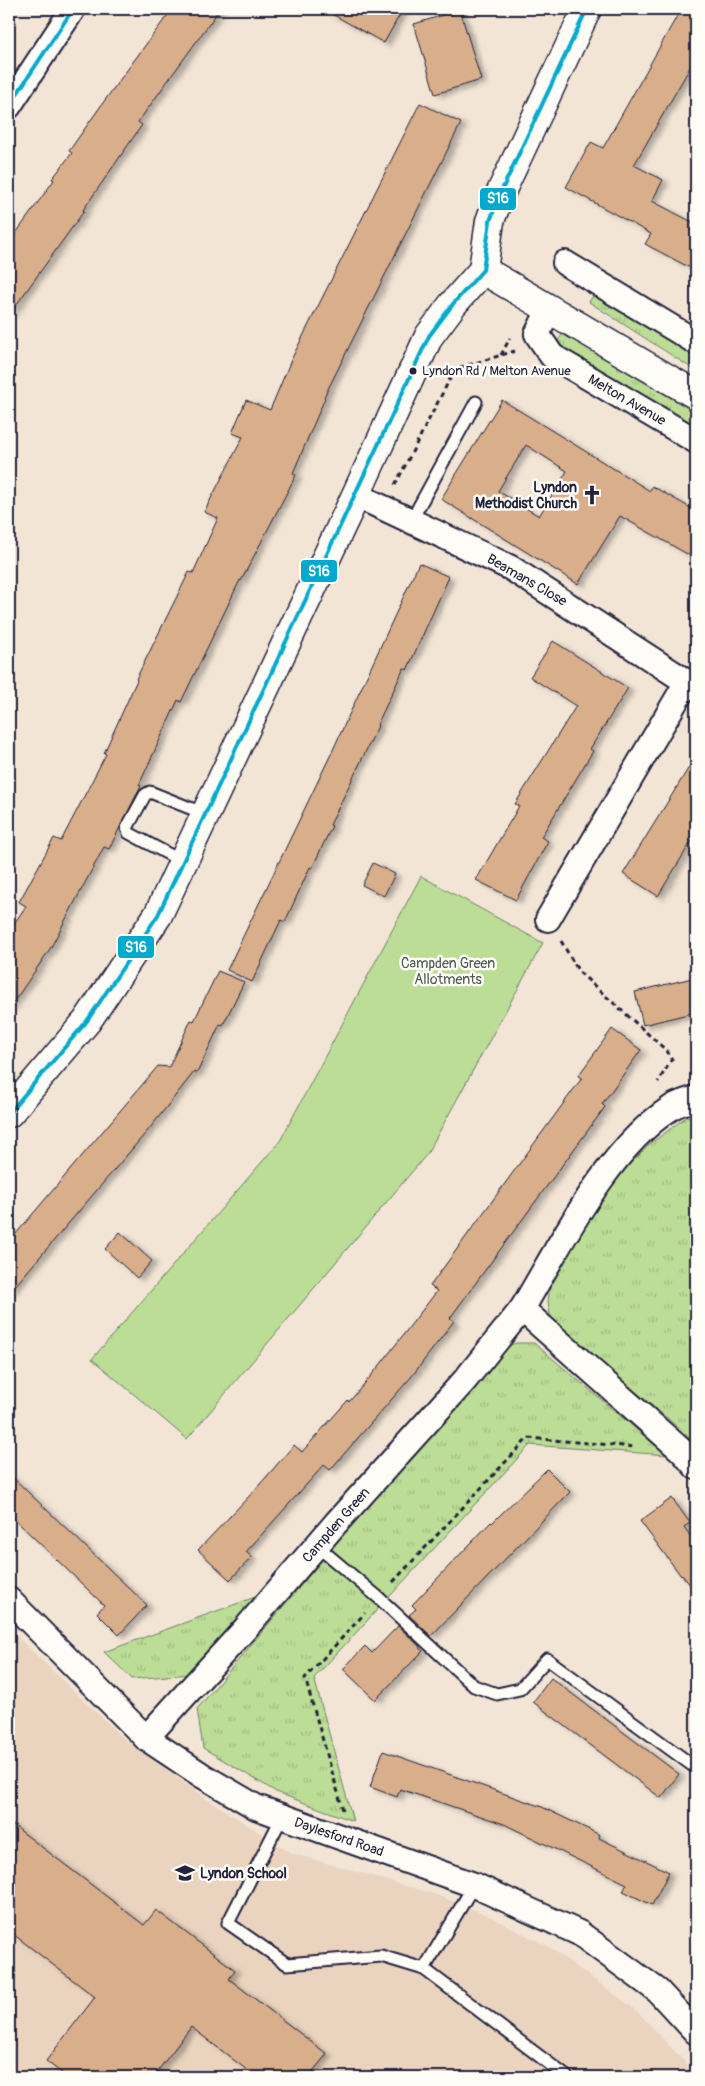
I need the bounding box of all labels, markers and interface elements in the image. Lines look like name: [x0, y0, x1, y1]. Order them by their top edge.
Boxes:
line badge: S16: [479, 187, 517, 211]
text: S16: [487, 190, 509, 207]
place label: Lyndon Rd / Melton Avenue: [422, 363, 571, 379]
marker: Lyndon Rd / Melton Avenue: [408, 366, 418, 376]
street label: Melton Avenue: [585, 371, 669, 429]
place label: Lyndon Methodist Church: [475, 479, 577, 512]
church icon: Lyndon Methodist Church: [581, 484, 603, 506]
street label: Beamans Close: [484, 550, 570, 610]
line badge: S16: [300, 559, 338, 583]
text: S16: [308, 563, 330, 580]
line badge: S16: [117, 935, 155, 959]
text: S16: [125, 939, 147, 956]
park label: Campden Green Allotments: [401, 955, 495, 988]
street label: Campden Green: [299, 1484, 373, 1566]
street label: Daylesford Road: [292, 1814, 386, 1860]
school or university icon: Lyndon School: [174, 1862, 196, 1884]
place label: Lyndon School: [200, 1865, 287, 1882]

